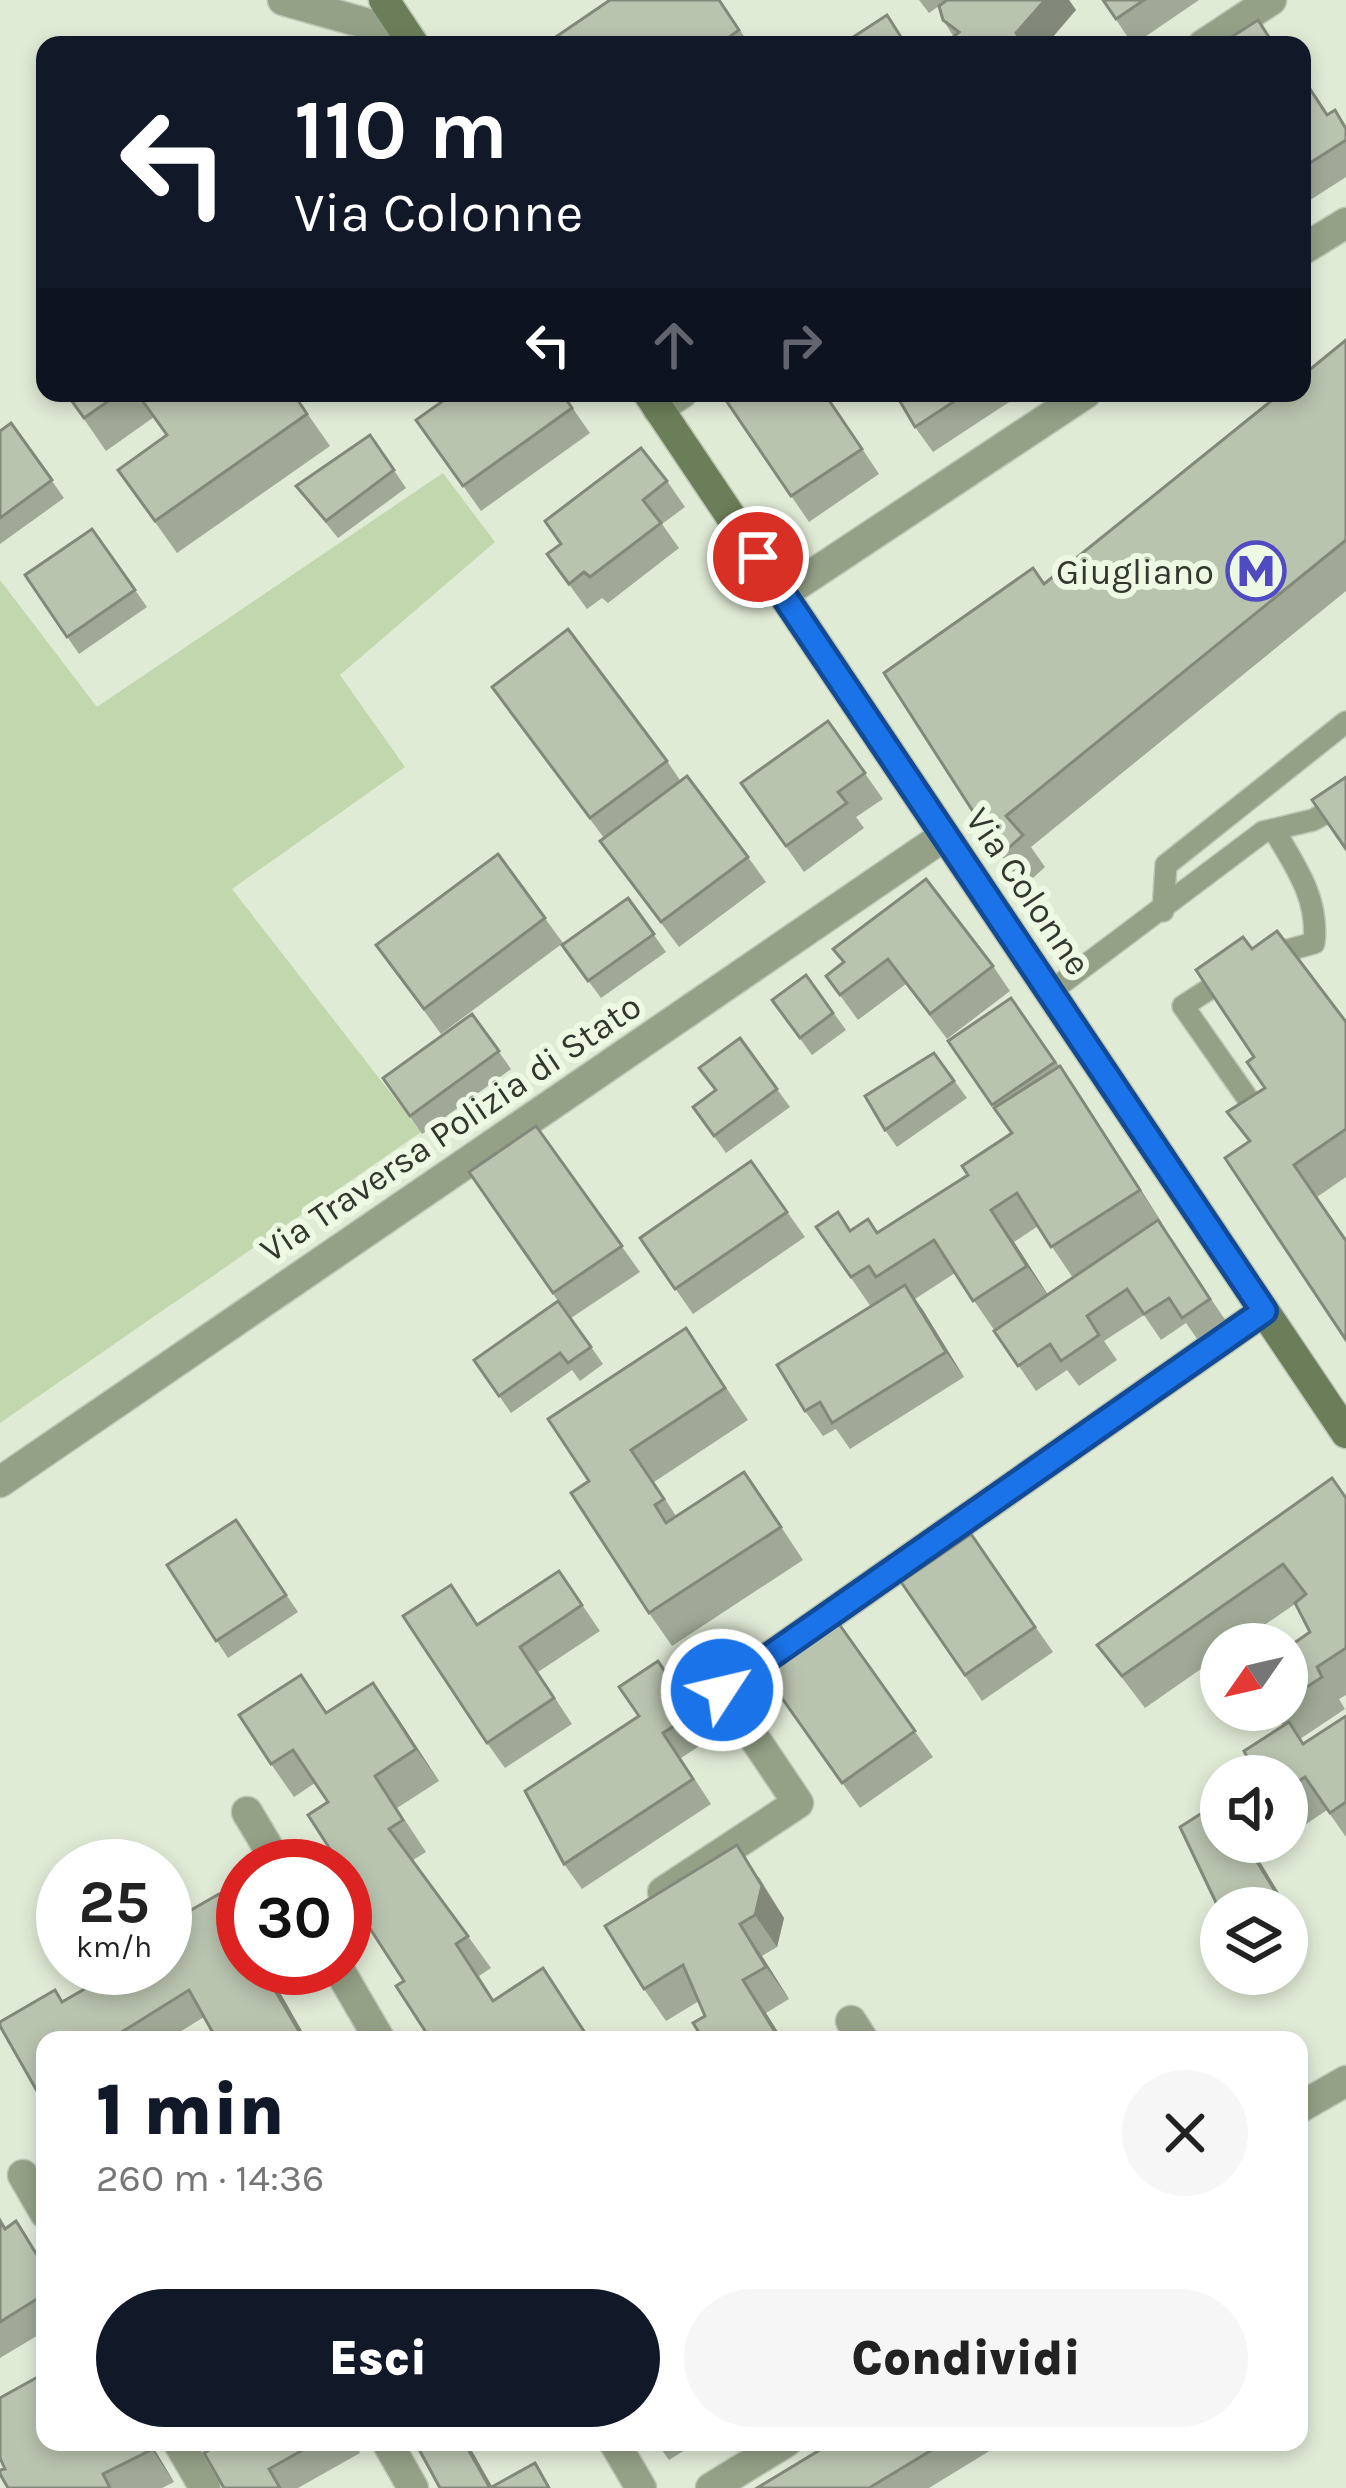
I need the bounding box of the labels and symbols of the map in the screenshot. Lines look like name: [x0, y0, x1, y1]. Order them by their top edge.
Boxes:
pin: [707, 506, 809, 608]
metro station icon: Giugliano: [1225, 540, 1287, 602]
place label: Giugliano: [1056, 551, 1214, 593]
street label: Via Colonne: [957, 800, 1099, 983]
street label: Via Traversa Polizia di Stato: [252, 985, 649, 1271]
north arrow: [1200, 1623, 1308, 1731]
position arrow: [659, 1627, 785, 1753]
speed limit sign: 30: [216, 1839, 372, 1995]

